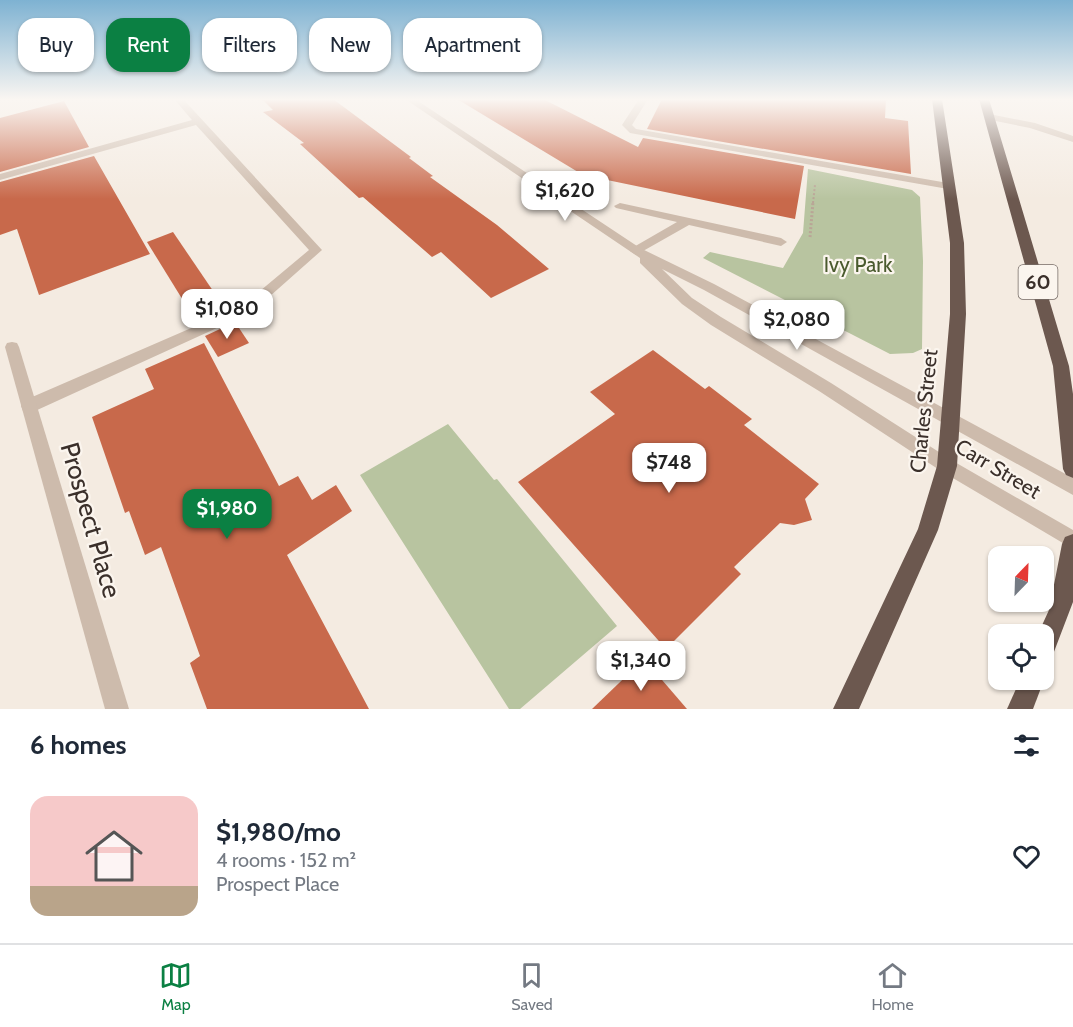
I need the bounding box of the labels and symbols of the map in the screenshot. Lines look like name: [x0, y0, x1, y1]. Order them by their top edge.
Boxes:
pin: $1,620: [516, 171, 614, 222]
park label: Ivy Park: [824, 252, 893, 277]
road number: 60: [1018, 265, 1058, 299]
pin: $1,080: [178, 289, 276, 340]
pin: $2,080: [748, 300, 846, 351]
street label: Charles Street: [905, 348, 942, 474]
street label: Carr Street: [951, 433, 1045, 504]
street label: Prospect Place: [54, 439, 128, 601]
pin: $748: [633, 443, 705, 494]
pin: $1,980: [178, 489, 276, 540]
north arrow: [988, 546, 1054, 612]
pin: $1,340: [592, 641, 690, 692]

